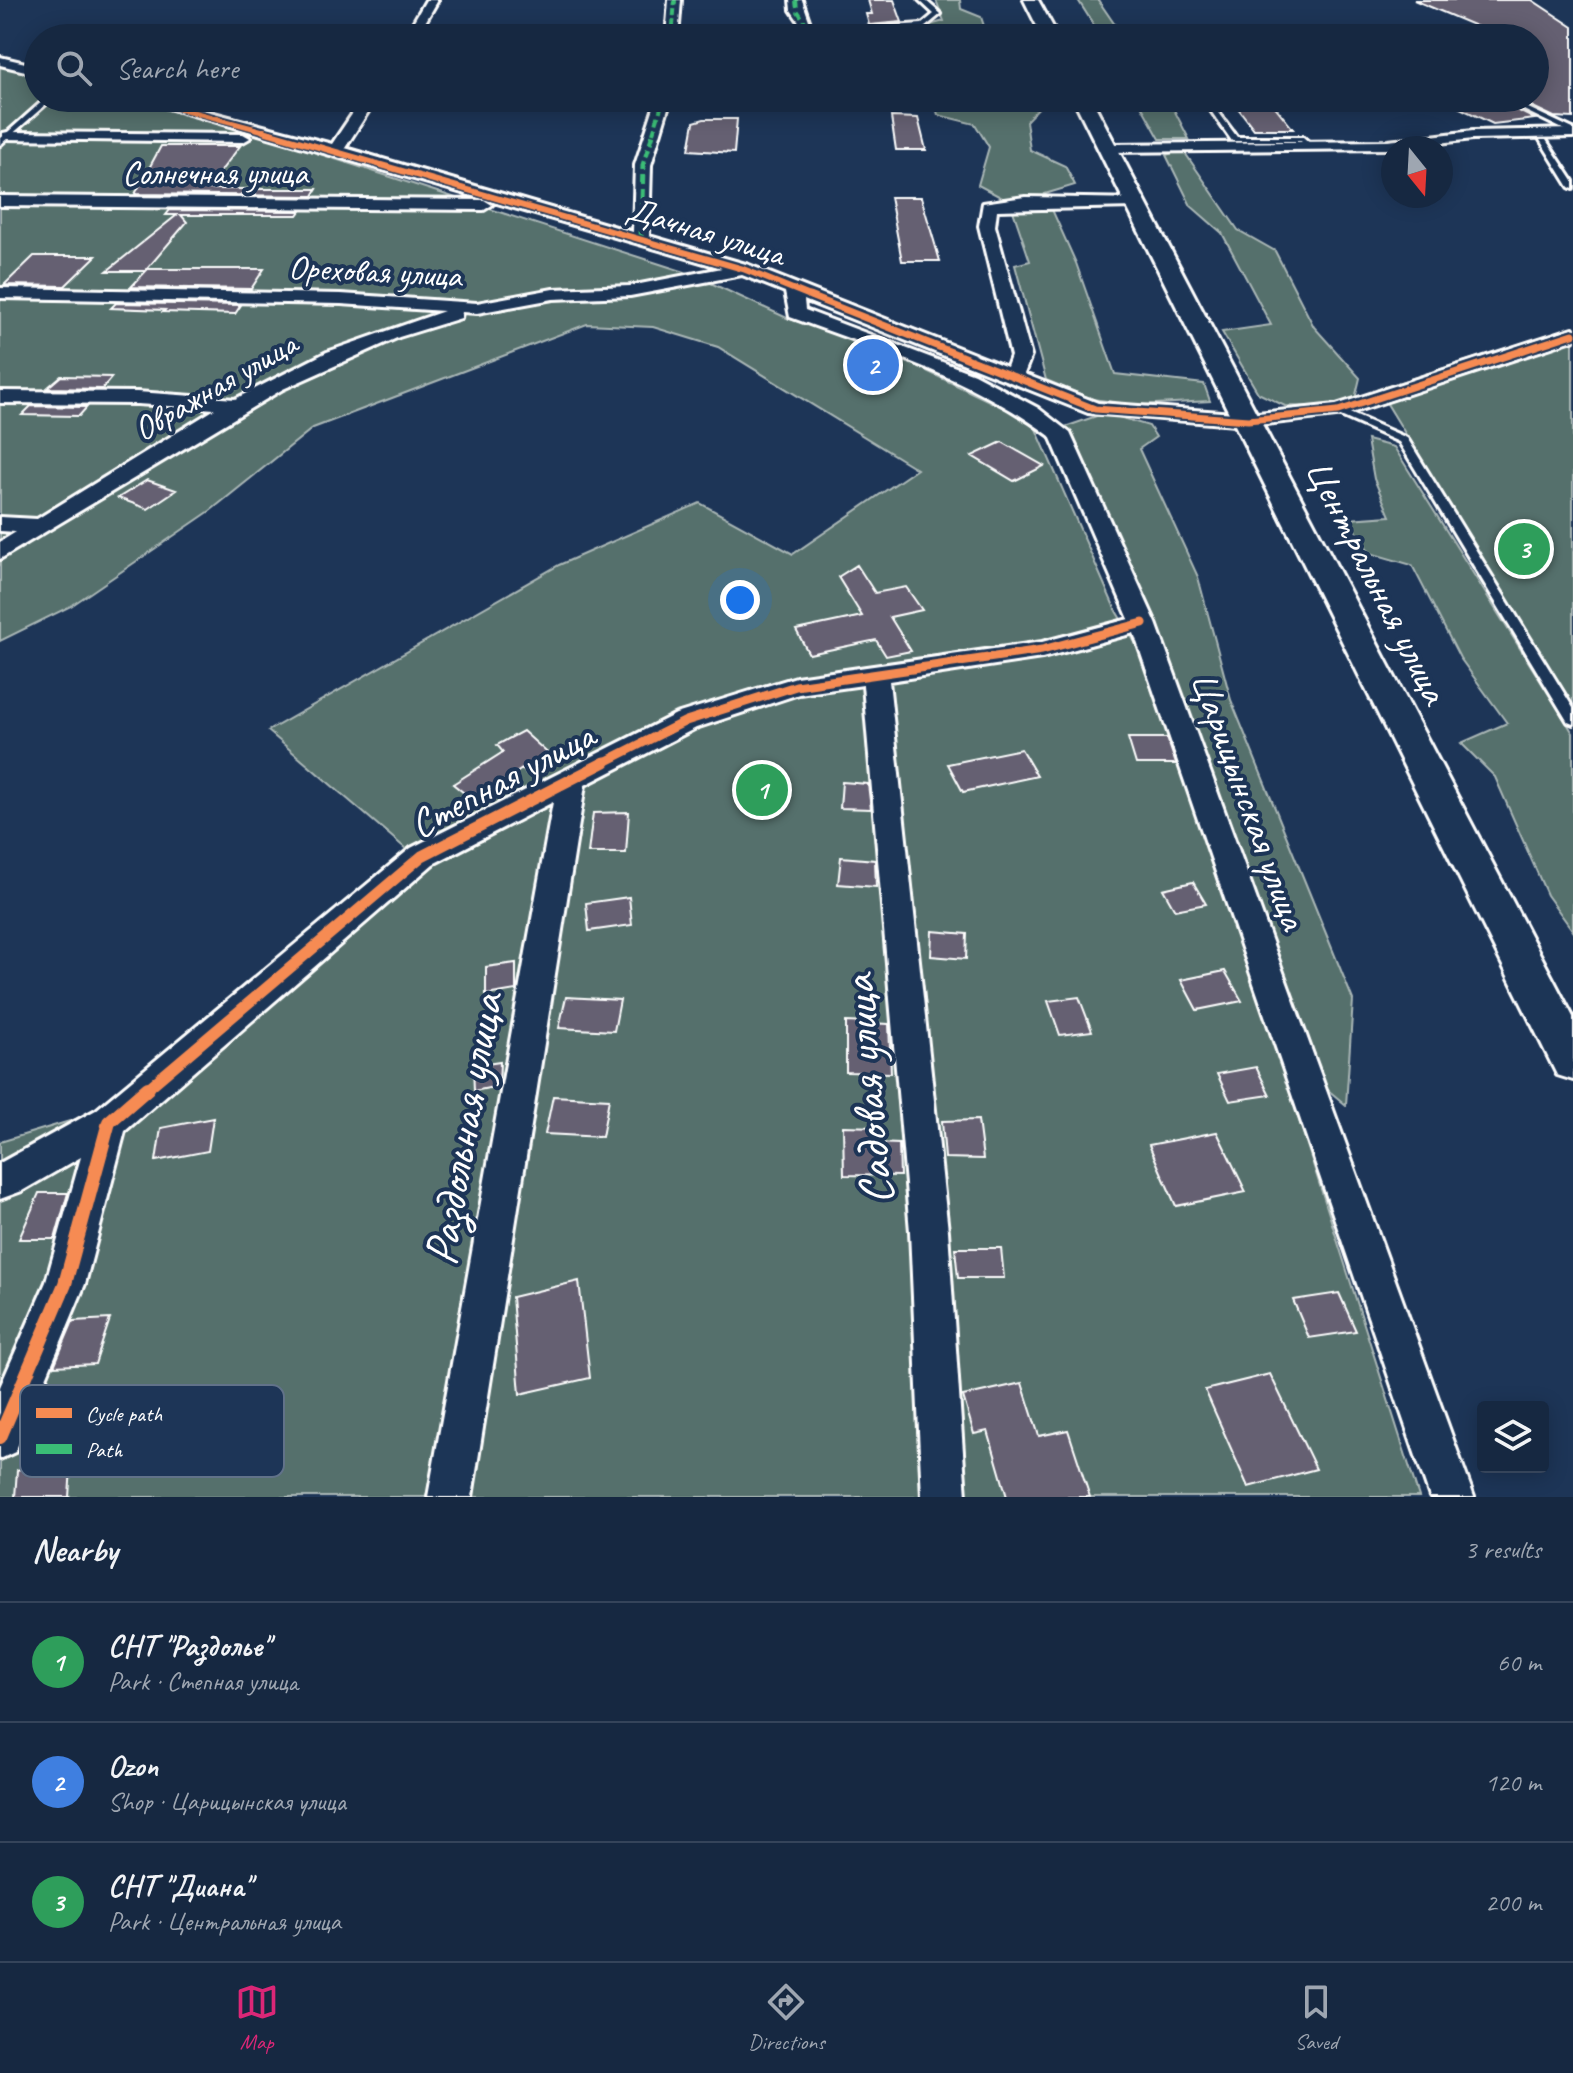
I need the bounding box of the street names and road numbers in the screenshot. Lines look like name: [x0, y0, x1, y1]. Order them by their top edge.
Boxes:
street label: Солнечная улица: [122, 151, 310, 194]
street label: Дачная улица: [622, 187, 793, 276]
street label: Ореховая улица: [287, 245, 465, 297]
street label: Овражная улица: [126, 320, 307, 450]
street label: Центральная улица: [1294, 450, 1461, 714]
street label: Царицынская улица: [1179, 664, 1320, 939]
street label: Степная улица: [401, 709, 606, 850]
street label: Садовая улица: [827, 970, 907, 1207]
street label: Раздольная улица: [410, 986, 517, 1269]

